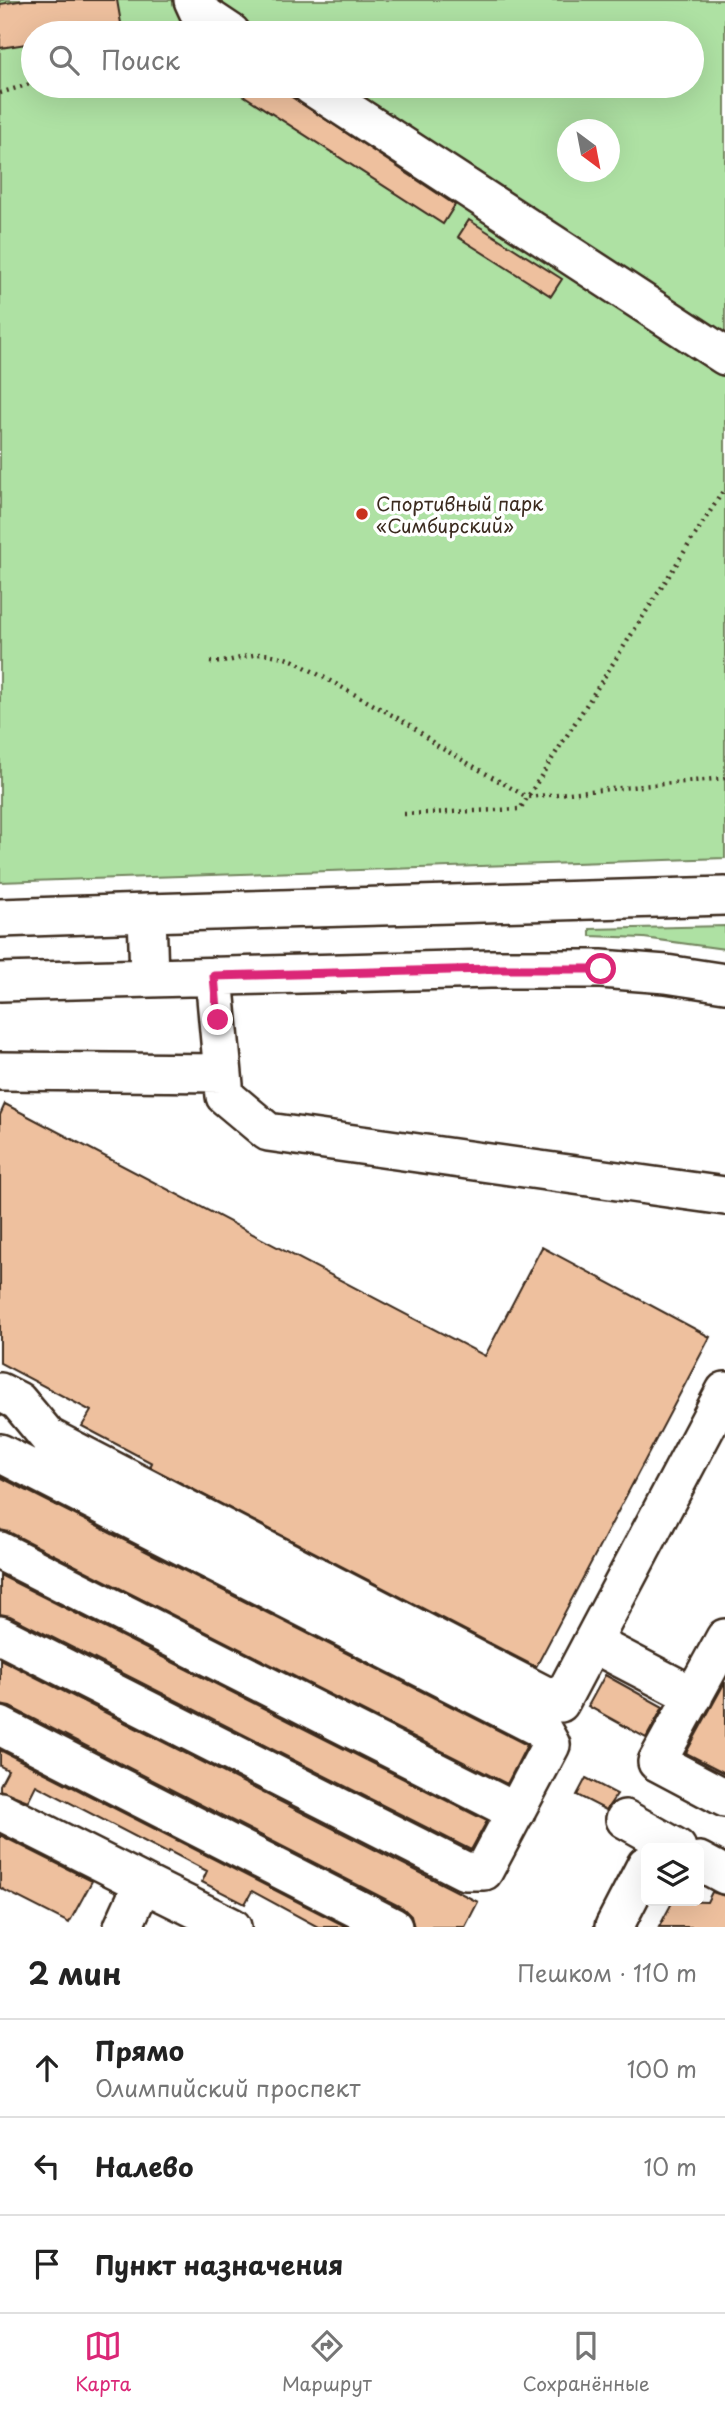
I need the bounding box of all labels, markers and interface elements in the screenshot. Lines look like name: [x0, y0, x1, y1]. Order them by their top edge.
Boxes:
search box: [21, 21, 704, 98]
text: Поиск: [101, 40, 180, 79]
icon: search: [45, 41, 83, 79]
north arrow: [557, 119, 620, 182]
place label: Спортивный парк «Симбирский»: [376, 489, 544, 539]
marker: Спортивный парк «Симбирский»: [354, 506, 370, 522]
route start: [585, 953, 616, 984]
route end: [202, 1004, 233, 1035]
map controls: [641, 1843, 704, 1906]
button: layers: [641, 1843, 704, 1906]
text: 2 мин: [28, 1950, 122, 1995]
text: Пешком · 110 m: [517, 1955, 697, 1990]
text: Прямо: [95, 2031, 184, 2070]
icon: ahead: [28, 2049, 66, 2087]
text: 100 m: [627, 2051, 697, 2086]
text: Олимпийский проспект: [95, 2070, 360, 2105]
icon: left: [28, 2147, 66, 2185]
text: Налево: [95, 2147, 193, 2186]
text: 10 m: [643, 2149, 697, 2184]
icon: arrive: [28, 2245, 66, 2283]
text: Пункт назначения: [95, 2245, 343, 2284]
tab: Карта: [75, 2327, 131, 2397]
tab: Маршрут: [282, 2327, 372, 2397]
tab: Сохранённые: [523, 2327, 650, 2397]

